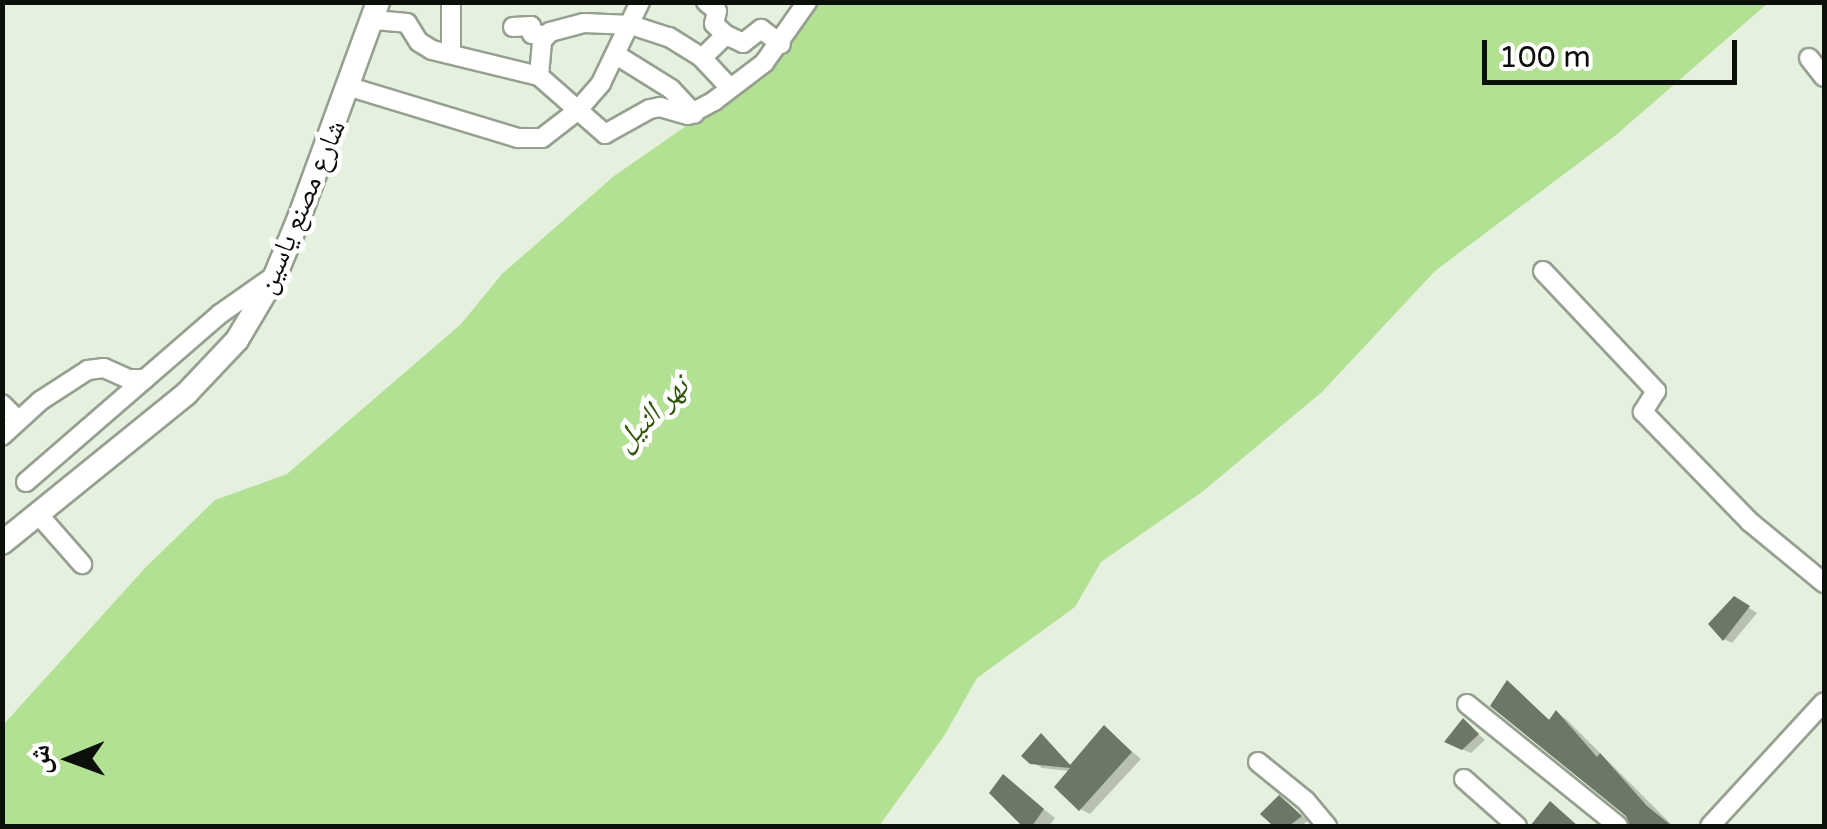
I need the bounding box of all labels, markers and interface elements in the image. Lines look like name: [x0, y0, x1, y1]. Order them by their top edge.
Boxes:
scale bar: [1487, 20, 1742, 82]
text: 100 m: [1499, 39, 1591, 76]
street label: شارع مصنع ياسين: [249, 115, 353, 299]
water label: نهر النيل: [607, 369, 697, 459]
north arrow: [20, 709, 120, 809]
text: ش: [23, 744, 57, 775]

